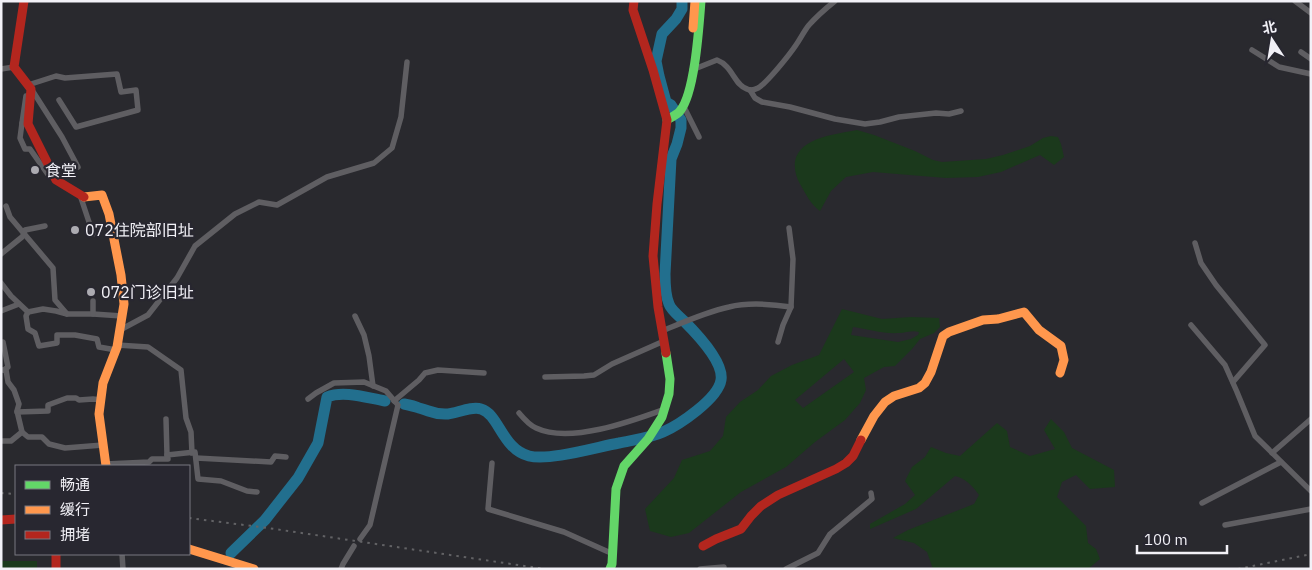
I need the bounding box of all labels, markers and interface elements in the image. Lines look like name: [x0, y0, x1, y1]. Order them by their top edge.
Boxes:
north arrow: [1247, 15, 1297, 65]
text: 北: [1261, 17, 1278, 38]
place label: 食堂: [45, 160, 77, 180]
marker: 食堂: [29, 164, 41, 176]
place label: 072住院部旧址: [85, 220, 194, 240]
marker: 072住院部旧址: [69, 224, 81, 236]
place label: 072门诊旧址: [101, 282, 194, 302]
marker: 072门诊旧址: [85, 286, 97, 298]
legend: [15, 465, 190, 555]
text: 畅通: [60, 475, 90, 494]
text: 缓行: [60, 500, 90, 519]
scale bar: [1137, 522, 1227, 554]
text: 拥堵: [60, 525, 90, 544]
text: 100 m: [1144, 530, 1188, 549]

